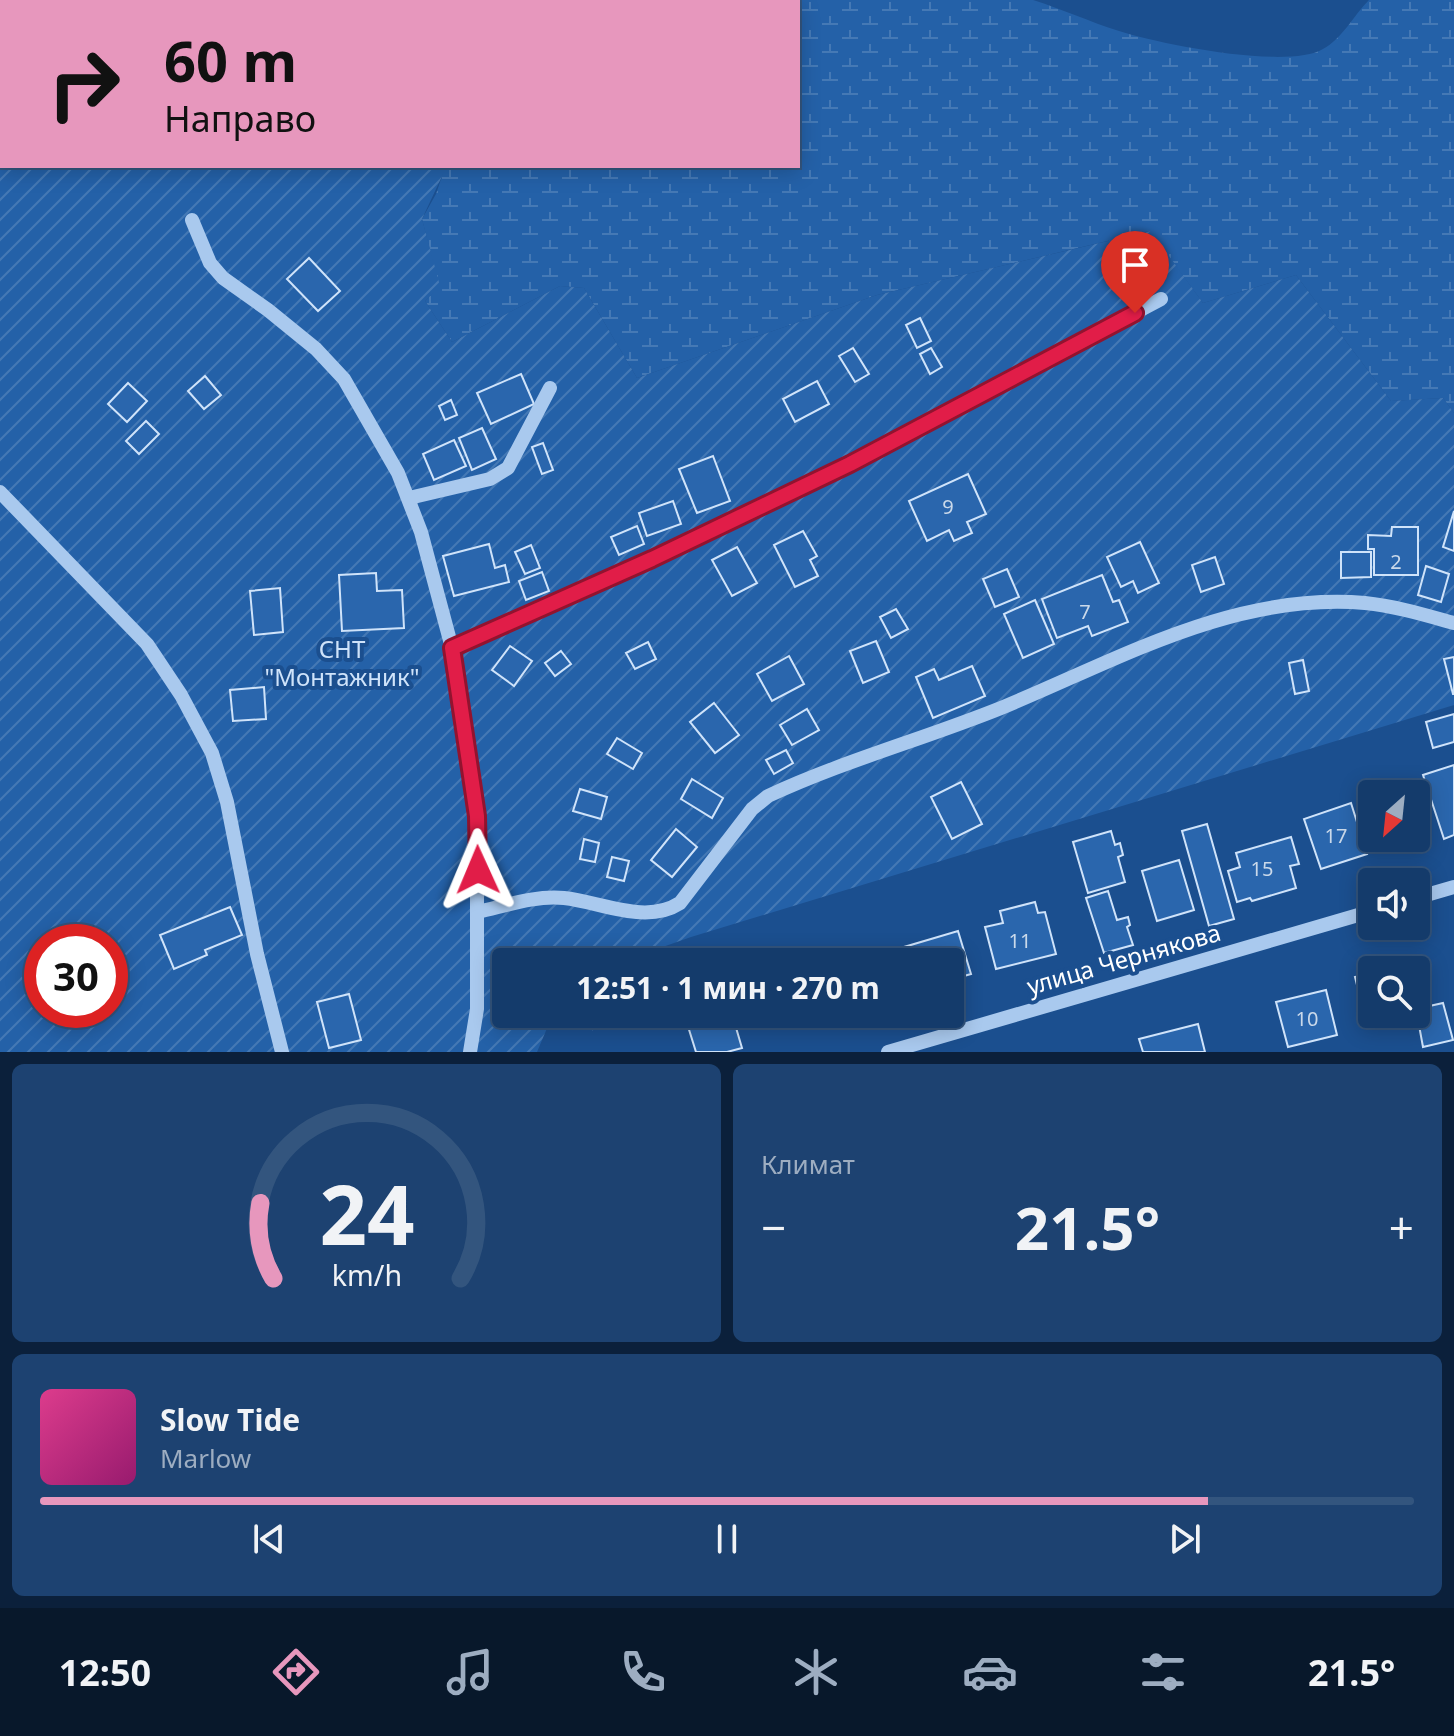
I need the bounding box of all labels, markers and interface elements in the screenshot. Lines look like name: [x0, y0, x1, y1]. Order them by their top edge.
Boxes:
text: 60 m: [164, 22, 297, 98]
icon: right: [32, 32, 136, 136]
text: Направо: [164, 94, 316, 143]
pin: [1101, 231, 1169, 313]
icon: arrive: [1113, 243, 1157, 287]
house number: 9: [942, 493, 954, 520]
house number: 2: [1390, 548, 1402, 575]
house number: 7: [1079, 598, 1091, 625]
park label: СНТ "Монтажник": [265, 632, 419, 693]
north arrow: [1358, 780, 1430, 852]
map controls: [1358, 780, 1430, 1028]
house number: 17: [1325, 822, 1347, 849]
position arrow: [436, 828, 520, 912]
house number: 15: [1251, 855, 1273, 882]
button: sound: [1358, 868, 1430, 940]
street label: улица Чернякова: [1023, 915, 1224, 1002]
speed limit sign: 30: [24, 924, 128, 1028]
house number: 11: [1009, 927, 1031, 954]
button: search: [1358, 956, 1430, 1028]
text: 12:51 · 1 мин · 270 m: [576, 967, 880, 1008]
house number: 10: [1296, 1005, 1318, 1032]
text: Климат: [761, 1146, 855, 1182]
text: 24: [319, 1156, 414, 1269]
text: 21.5°: [1015, 1186, 1160, 1268]
text: −: [761, 1197, 786, 1257]
text: +: [1389, 1197, 1414, 1257]
text: km/h: [331, 1255, 402, 1294]
text: Slow Tide: [160, 1399, 300, 1440]
text: Marlow: [160, 1440, 251, 1476]
icon: previous: [247, 1517, 291, 1561]
icon: pause: [705, 1517, 749, 1561]
icon: next: [1163, 1517, 1207, 1561]
icon: directions: [268, 1644, 324, 1700]
icon: music: [442, 1644, 498, 1700]
icon: phone: [615, 1644, 671, 1700]
icon: climate: [788, 1644, 844, 1700]
icon: car: [962, 1644, 1018, 1700]
icon: filters: [1135, 1644, 1191, 1700]
text: 12:50: [59, 1648, 151, 1697]
text: 21.5°: [1308, 1648, 1395, 1697]

